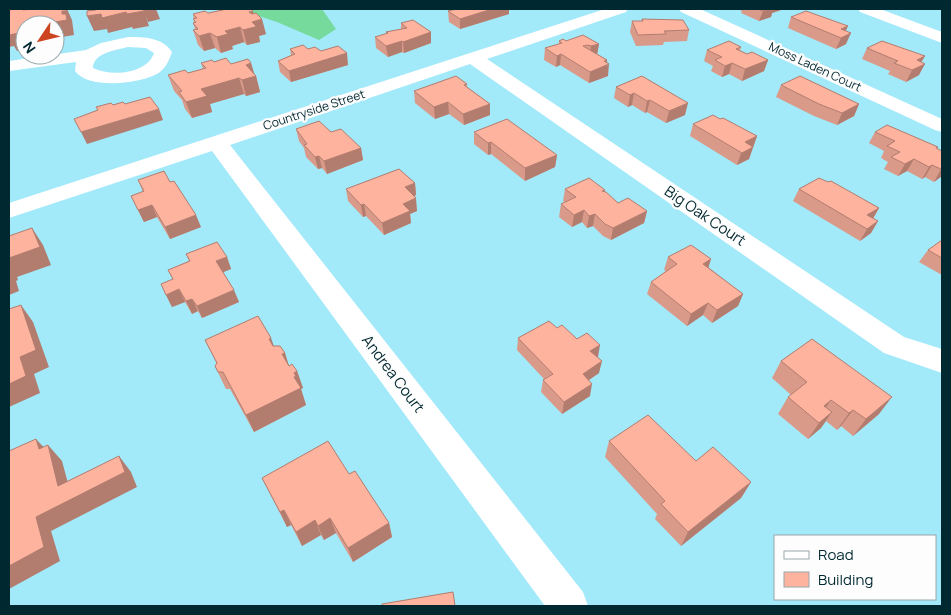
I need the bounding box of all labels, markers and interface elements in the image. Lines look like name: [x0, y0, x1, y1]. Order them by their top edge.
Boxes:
north arrow: [15, 15, 65, 65]
text: N: [18, 38, 40, 57]
street label: Moss Laden Court: [766, 38, 864, 96]
street label: Countryside Street: [261, 85, 367, 134]
street label: Big Oak Court: [660, 181, 750, 251]
street label: Andrea Court: [357, 330, 430, 417]
legend: [774, 535, 936, 600]
text: Road: [818, 544, 854, 565]
text: Building: [818, 569, 873, 590]

